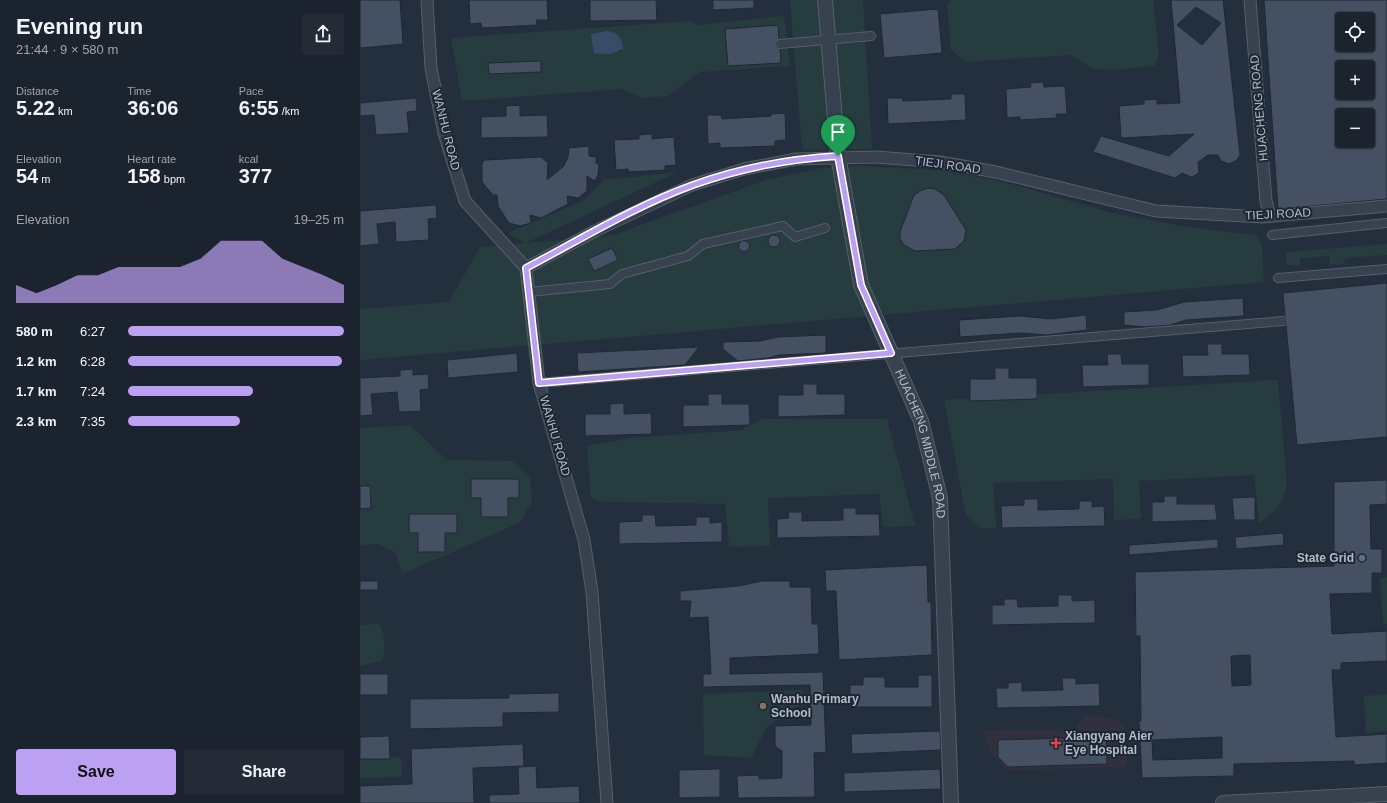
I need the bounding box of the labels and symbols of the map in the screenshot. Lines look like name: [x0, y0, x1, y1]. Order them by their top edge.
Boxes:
street label: HUACHENG ROAD: [1247, 54, 1271, 162]
street label: WANHU ROAD: [429, 88, 463, 172]
pin: [821, 115, 855, 156]
street label: TIEJI ROAD: [914, 153, 982, 177]
street label: TIEJI ROAD: [1245, 205, 1312, 223]
street label: HUACHENG MIDDLE ROAD: [892, 367, 948, 519]
street label: WANHU ROAD: [537, 394, 573, 478]
place label: State Grid: [1297, 551, 1354, 565]
marker: State Grid: [1357, 553, 1367, 563]
place label: Wanhu Primary School: [771, 692, 859, 720]
marker: Wanhu Primary School: [758, 701, 768, 711]
place label: Xiangyang Aier Eye Hospital: [1065, 729, 1152, 757]
marker: Xiangyang Aier Eye Hospital: [1050, 737, 1062, 749]

